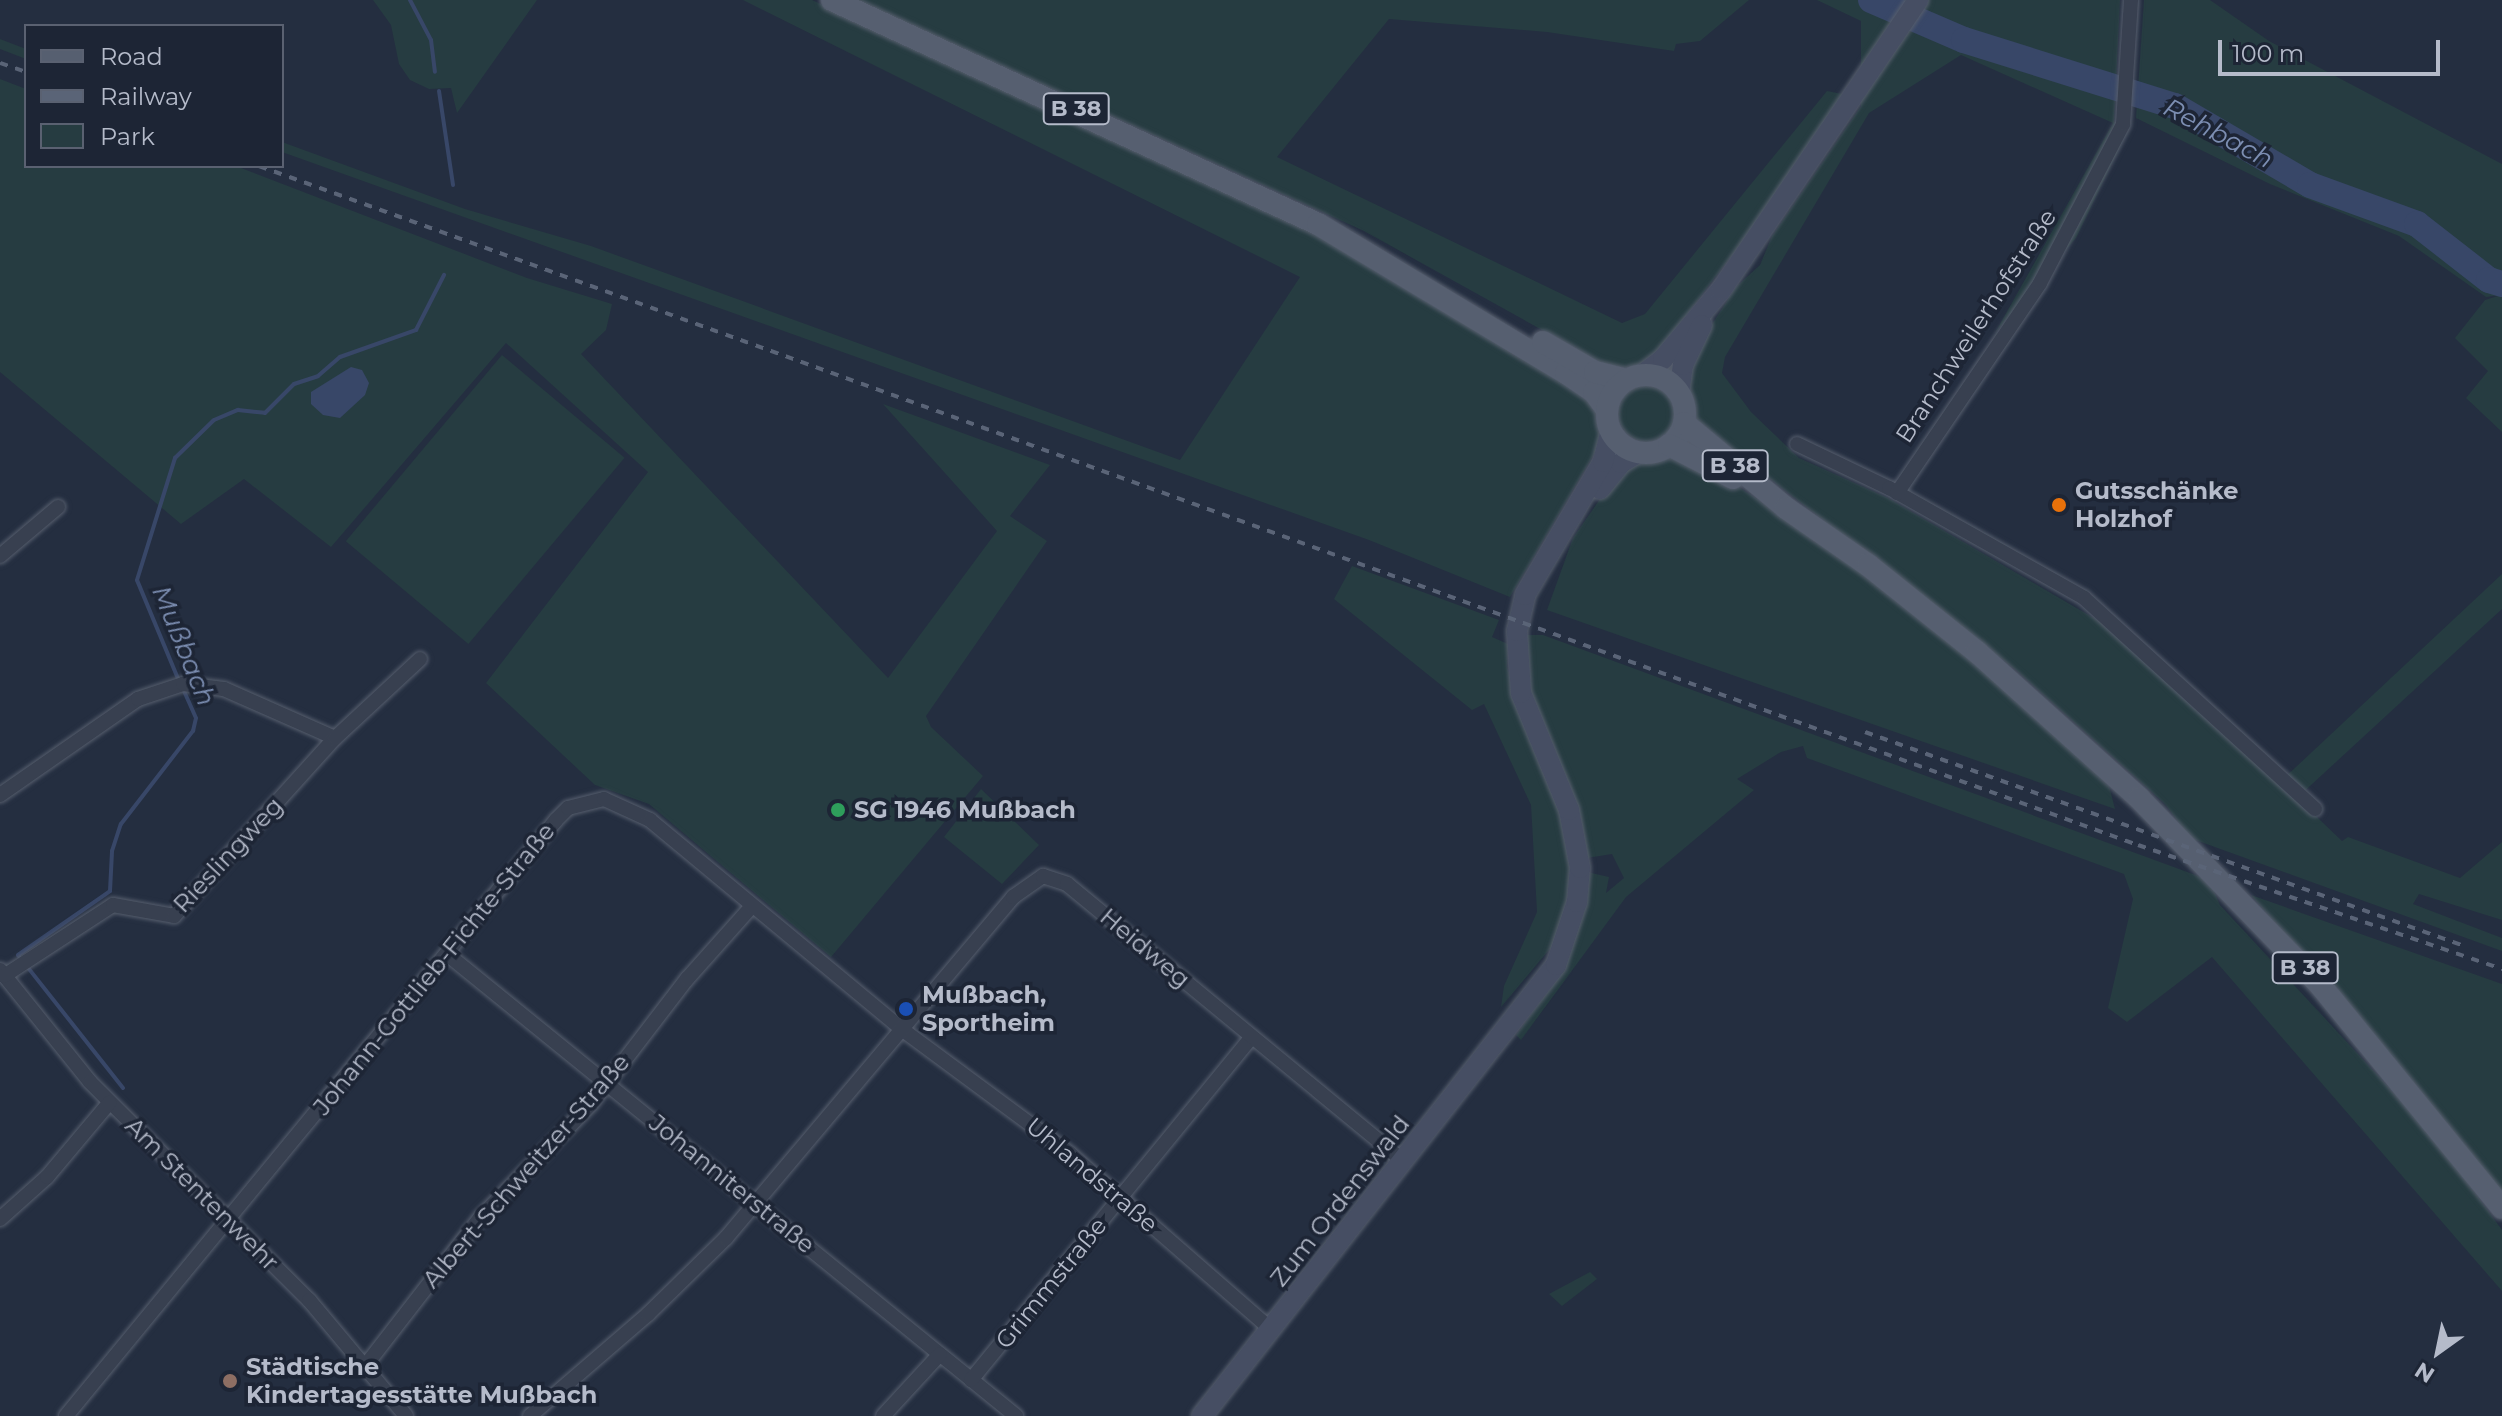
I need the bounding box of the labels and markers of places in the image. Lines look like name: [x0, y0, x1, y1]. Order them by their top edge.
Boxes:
place label: Gutsschänke Holzhof: [2075, 477, 2238, 533]
marker: Gutsschänke Holzhof: [2050, 496, 2068, 514]
place label: SG 1946 Mußbach: [854, 796, 1076, 824]
marker: SG 1946 Mußbach: [829, 801, 847, 819]
place label: Mußbach, Sportheim: [922, 981, 1055, 1037]
marker: Mußbach, Sportheim: [897, 1000, 915, 1018]
place label: Städtische Kindertagesstätte Mußbach: [246, 1353, 597, 1409]
marker: Städtische Kindertagesstätte Mußbach: [221, 1372, 239, 1390]

